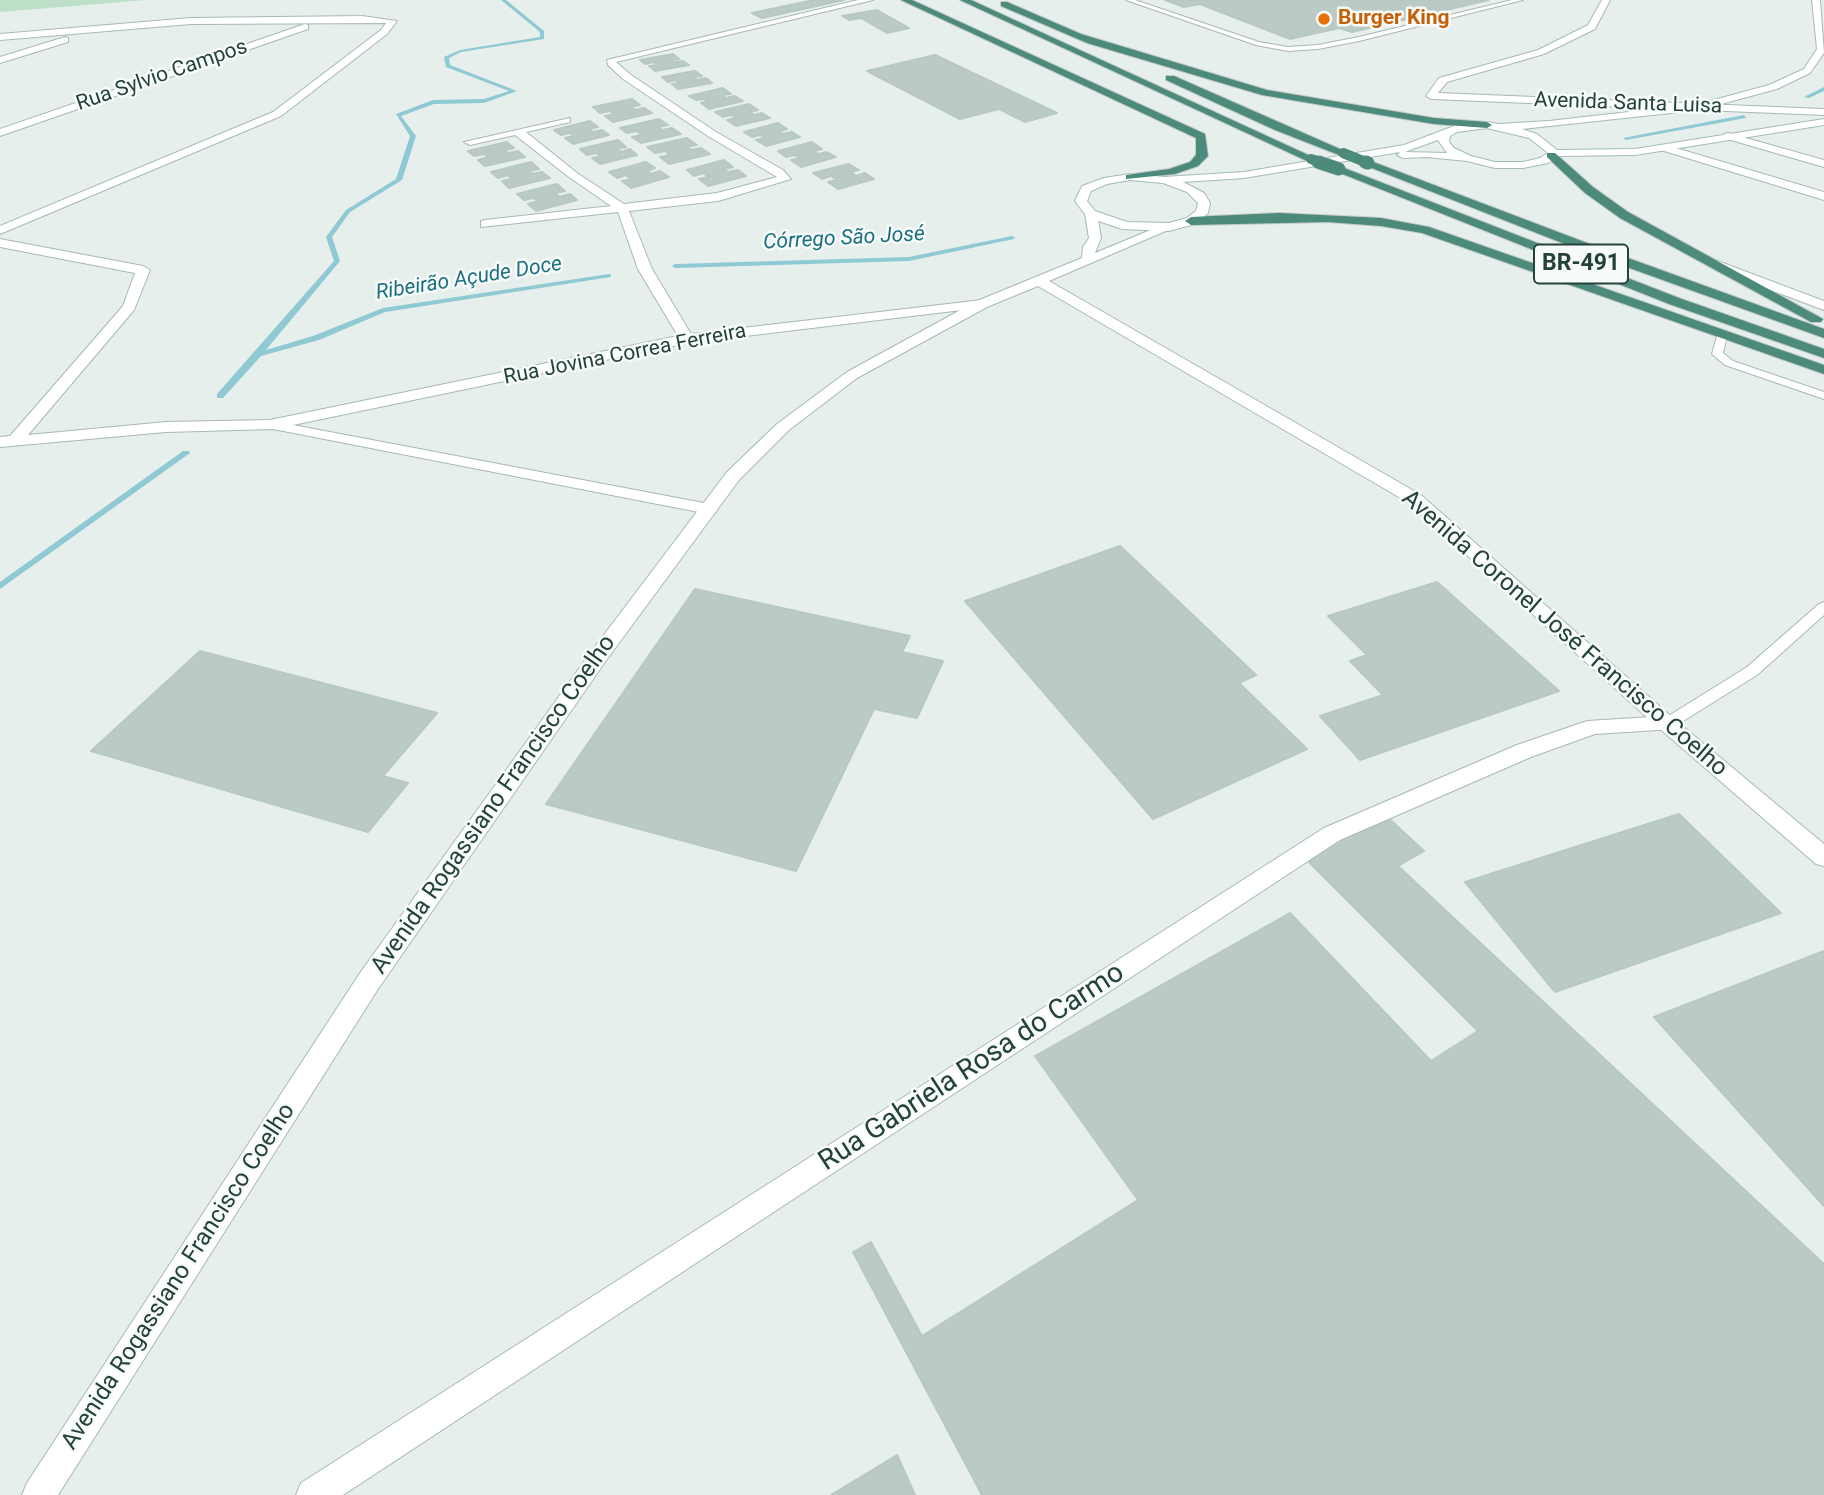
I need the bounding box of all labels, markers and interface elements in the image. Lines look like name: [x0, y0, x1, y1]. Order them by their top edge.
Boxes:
place label: Burger King: [1338, 6, 1450, 32]
marker: Burger King: [1316, 11, 1332, 27]
street label: Rua Sylvio Campos: [73, 35, 251, 117]
street label: Avenida Santa Luisa: [1533, 88, 1723, 120]
water label: Córrego São José: [763, 222, 925, 256]
road number: BR-491: [1534, 244, 1628, 284]
water label: Ribeirão Açude Doce: [374, 252, 564, 306]
street label: Rua Jovina Correa Ferreira: [502, 319, 748, 391]
street label: Avenida Coronel José Francisco Coelho: [1395, 485, 1733, 783]
street label: Avenida Rogassiano Francisco Coelho: [365, 630, 623, 980]
street label: Rua Gabriela Rosa do Carmo: [813, 957, 1131, 1179]
street label: Avenida Rogassiano Francisco Coelho: [56, 1098, 302, 1456]

